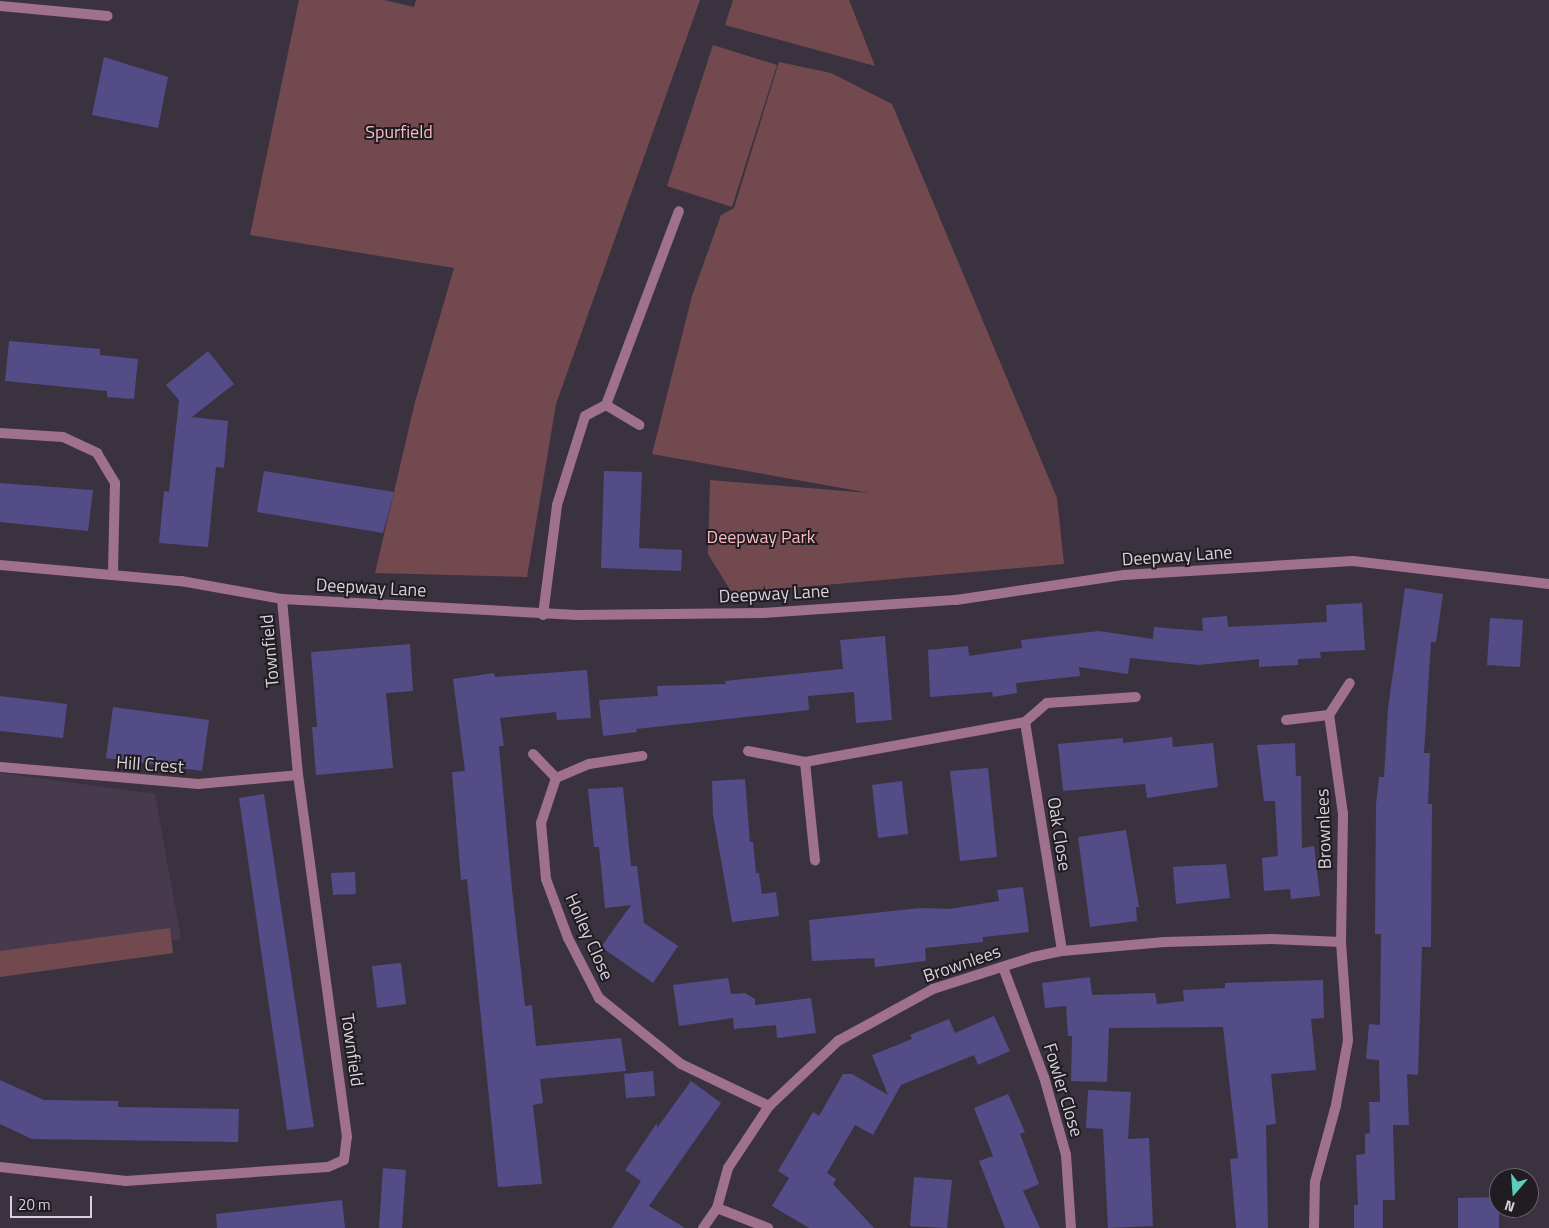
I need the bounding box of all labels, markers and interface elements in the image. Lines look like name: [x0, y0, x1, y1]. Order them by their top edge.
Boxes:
park label: Spurfield: [365, 121, 433, 143]
park label: Deepway Park: [707, 526, 815, 548]
street label: Deepway Lane: [1121, 541, 1233, 571]
street label: Deepway Lane: [315, 574, 427, 602]
street label: Deepway Lane: [718, 580, 830, 608]
street label: Townfield: [256, 614, 284, 688]
street label: Hill Crest: [115, 752, 185, 778]
street label: Brownlees: [1312, 788, 1336, 870]
street label: Oak Close: [1043, 796, 1075, 872]
street label: Holley Close: [560, 890, 618, 984]
street label: Brownlees: [920, 941, 1004, 987]
street label: Townfield: [336, 1012, 368, 1088]
street label: Fowler Close: [1039, 1041, 1087, 1139]
north arrow: [1489, 1168, 1539, 1218]
scale bar: [12, 1186, 95, 1218]
text: 20 m: [18, 1193, 51, 1216]
text: N: [1502, 1195, 1517, 1218]

